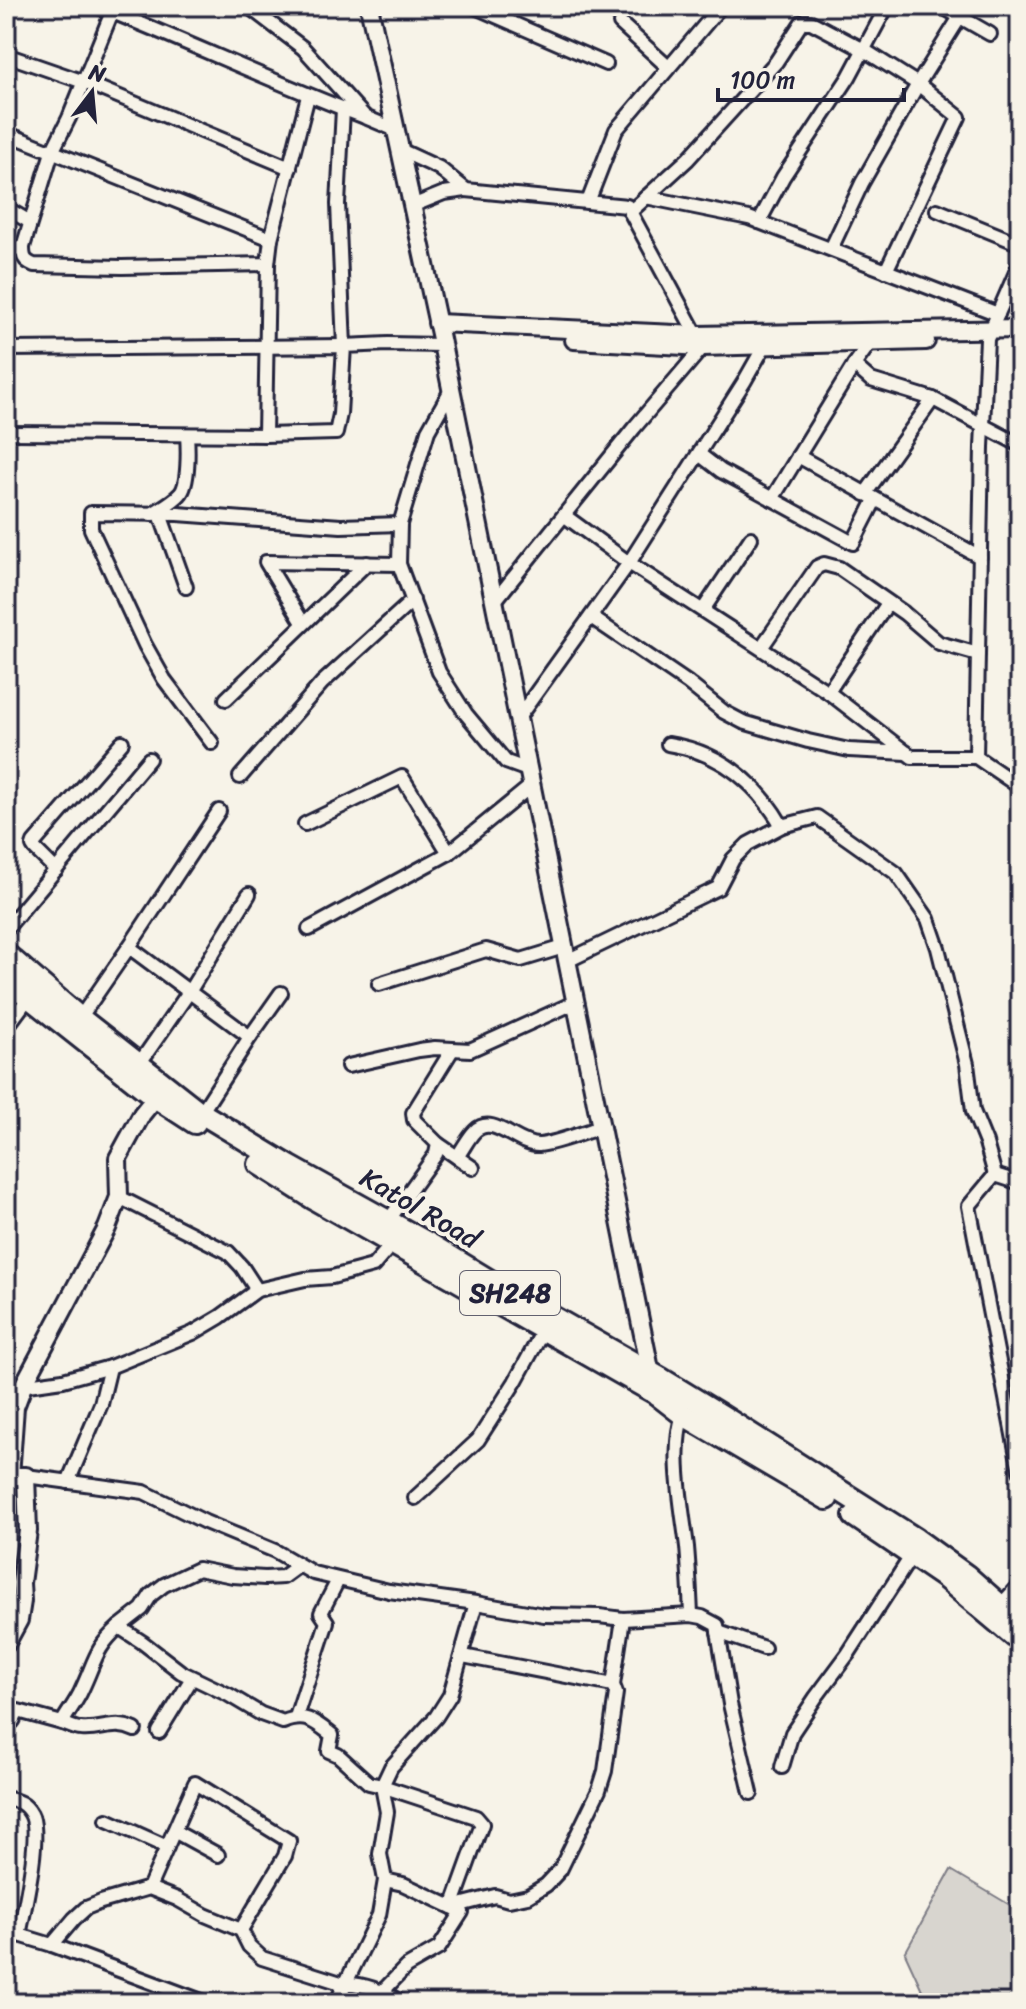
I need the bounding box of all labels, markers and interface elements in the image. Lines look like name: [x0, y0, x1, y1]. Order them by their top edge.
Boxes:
north arrow: [52, 52, 132, 132]
text: N: [84, 52, 111, 94]
scale bar: [718, 52, 904, 102]
text: 100 m: [730, 59, 795, 101]
street label: Katol Road: [350, 1154, 492, 1263]
road number: SH248: [460, 1271, 560, 1315]

